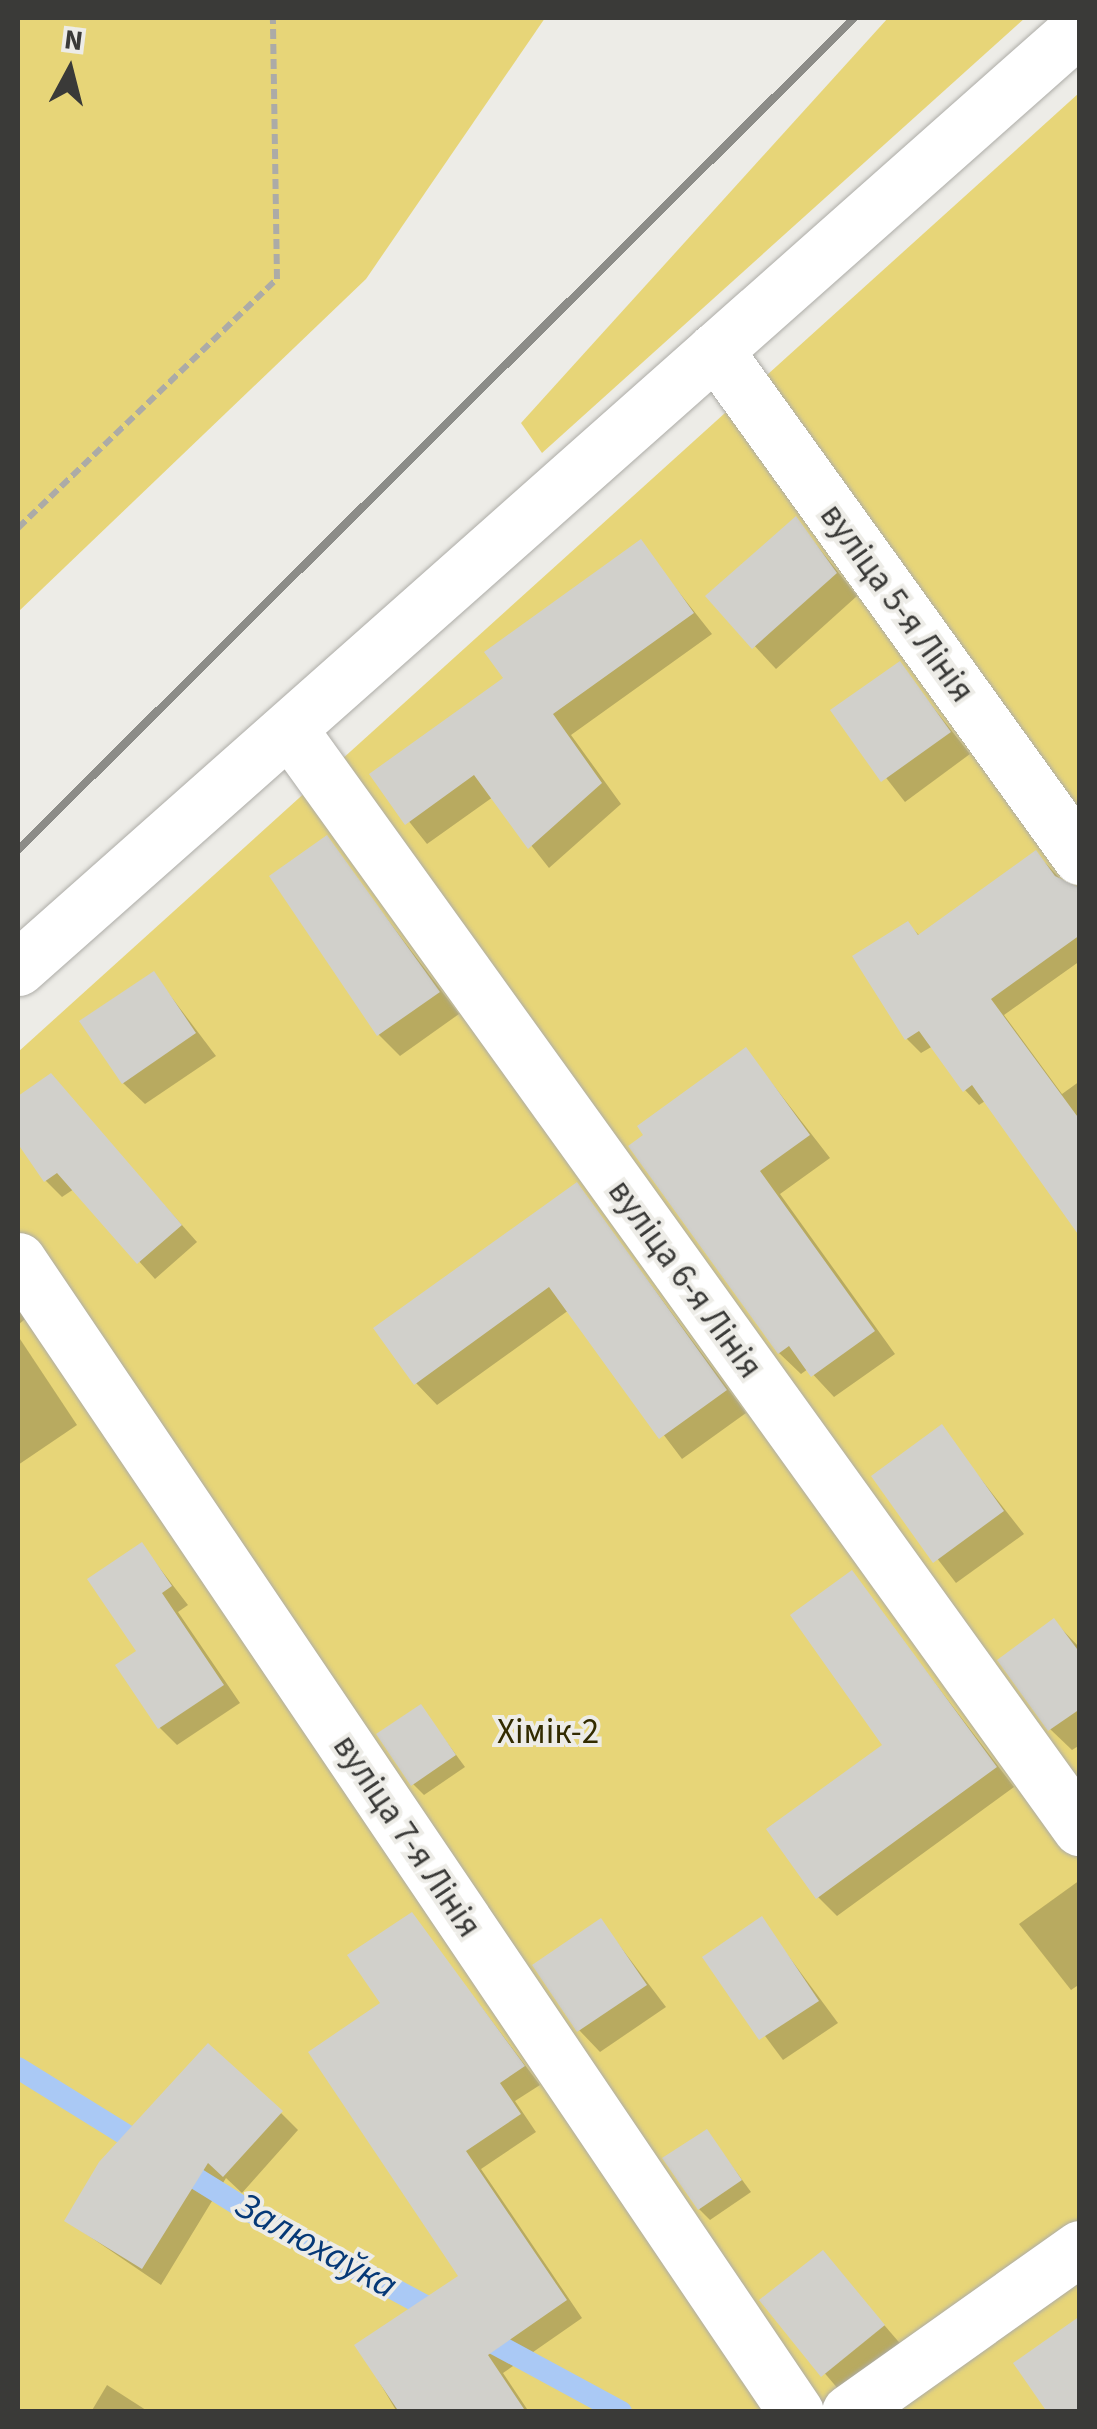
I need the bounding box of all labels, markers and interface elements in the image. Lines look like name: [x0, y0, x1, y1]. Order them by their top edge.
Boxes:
text: N: [62, 19, 85, 61]
north arrow: [20, 20, 120, 120]
street label: вуліца 5-я Лінія: [811, 496, 983, 710]
street label: вуліца 6-я Лінія: [599, 1172, 771, 1386]
park label: Хімік-2: [497, 1711, 599, 1753]
street label: вуліца 7-я Лінія: [324, 1727, 490, 1945]
water label: Залюхаўка: [227, 2183, 405, 2309]

